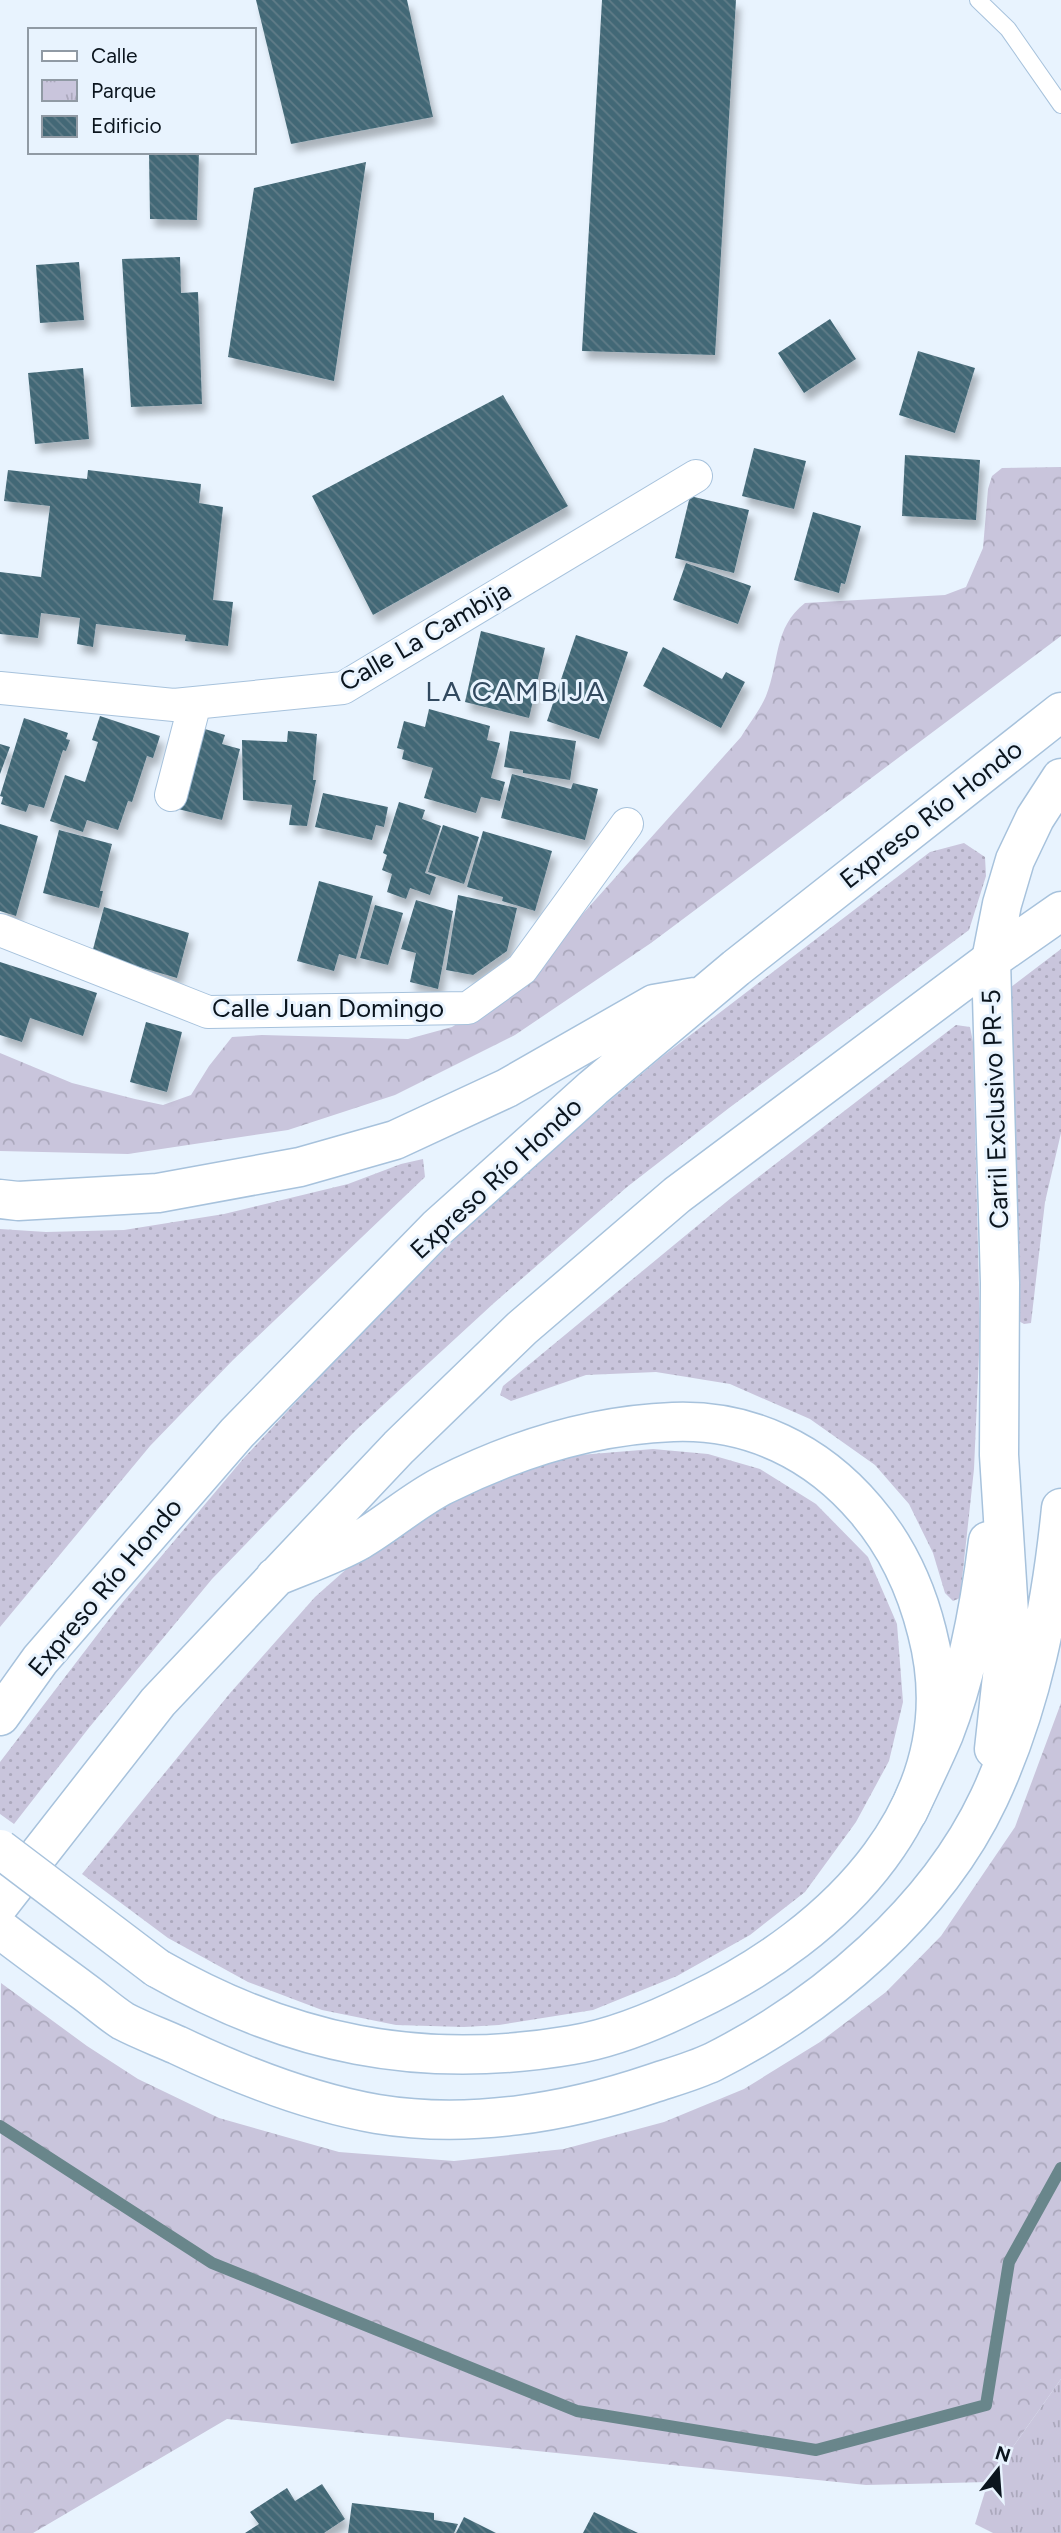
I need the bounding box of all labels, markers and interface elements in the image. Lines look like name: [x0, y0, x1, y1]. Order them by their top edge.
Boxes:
legend: [28, 28, 256, 154]
text: Calle: [91, 43, 138, 68]
text: Parque: [91, 78, 156, 103]
text: Edificio: [91, 113, 162, 138]
street label: Calle La Cambija: [333, 574, 517, 698]
district label: LA CAMBIJA: [425, 674, 607, 708]
street label: Expreso Río Hondo: [833, 733, 1029, 895]
street label: Carril Exclusivo PR-5: [975, 989, 1015, 1229]
street label: Calle Juan Domingo: [212, 992, 444, 1024]
street label: Expreso Río Hondo: [404, 1090, 588, 1266]
street label: Expreso Río Hondo: [21, 1491, 189, 1683]
north arrow: [963, 2435, 1033, 2505]
text: N: [992, 2441, 1013, 2467]

